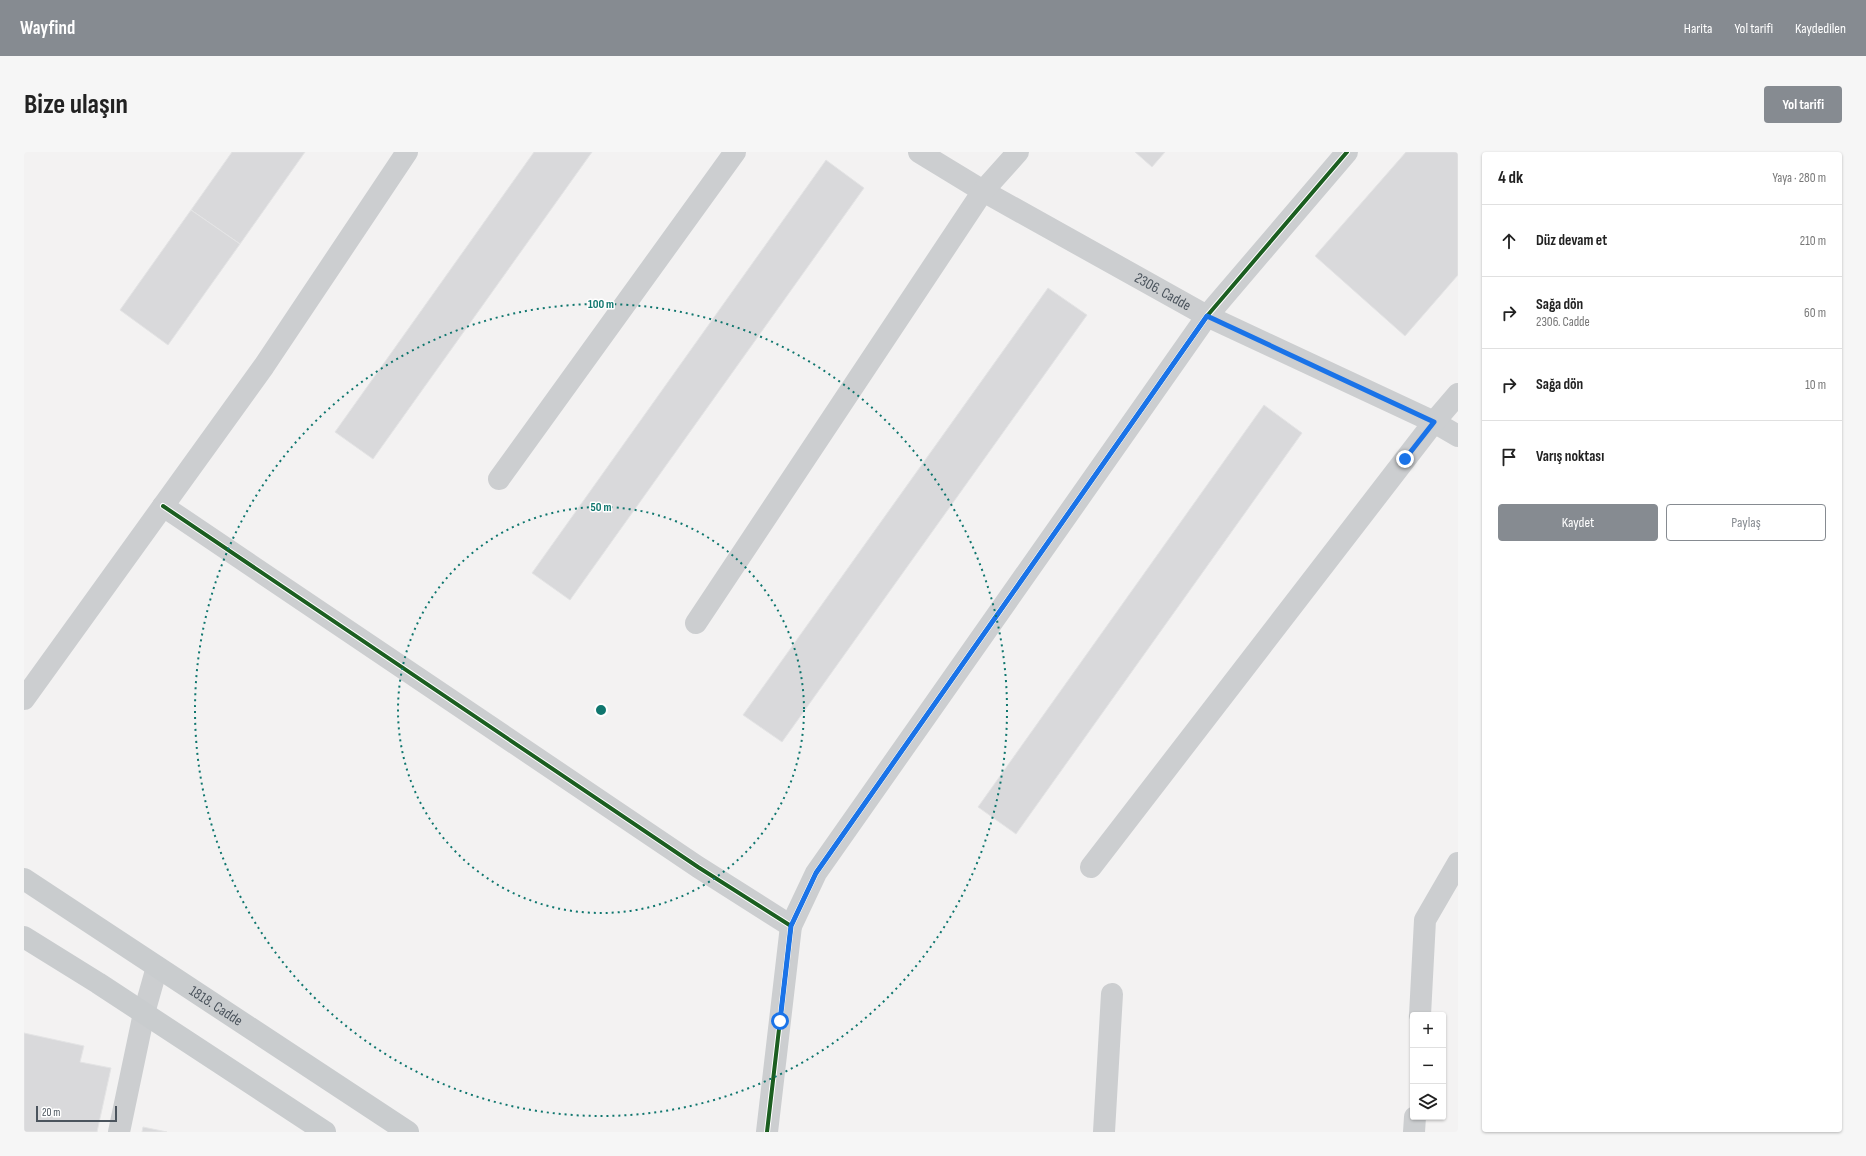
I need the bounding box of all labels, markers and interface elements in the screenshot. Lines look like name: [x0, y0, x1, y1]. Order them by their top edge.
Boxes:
text: Wayfind: [20, 17, 75, 40]
text: Harita: [1684, 20, 1712, 37]
text: Yol tarifi: [1734, 20, 1773, 37]
text: Kaydedilen: [1795, 20, 1846, 37]
button: Yol tarifi: [1764, 86, 1842, 123]
text: Bize ulaşın: [24, 88, 128, 121]
text: 4 dk: [1498, 168, 1523, 188]
text: Yaya · 280 m: [1772, 170, 1826, 186]
icon: ahead: [1498, 230, 1520, 252]
text: Düz devam et: [1536, 231, 1607, 250]
text: 210 m: [1800, 233, 1826, 249]
street label: 2306. Cadde: [1131, 268, 1195, 315]
text: Sağa dön: [1536, 295, 1583, 314]
text: 100 m: [588, 297, 614, 312]
icon: right: [1498, 302, 1520, 324]
text: 60 m: [1804, 305, 1826, 321]
text: 2306. Cadde: [1536, 314, 1590, 330]
icon: right: [1498, 374, 1520, 396]
text: Sağa dön: [1536, 375, 1583, 394]
text: 10 m: [1805, 377, 1826, 393]
icon: arrive: [1498, 446, 1520, 468]
text: Varış noktası: [1536, 447, 1604, 466]
route end: [1396, 450, 1414, 468]
text: 50 m: [591, 500, 611, 515]
button: Kaydet: [1498, 504, 1658, 541]
button: Paylaş: [1666, 504, 1826, 541]
centre of rings: [594, 703, 608, 717]
street label: 1818. Cadde: [186, 981, 246, 1030]
route start: [771, 1012, 789, 1030]
map controls: [1410, 1012, 1446, 1120]
button: +: [1410, 1012, 1446, 1048]
button: −: [1410, 1048, 1446, 1084]
button: layers: [1410, 1084, 1446, 1120]
scale bar: [36, 1104, 117, 1123]
text: 20 m: [42, 1106, 60, 1119]

